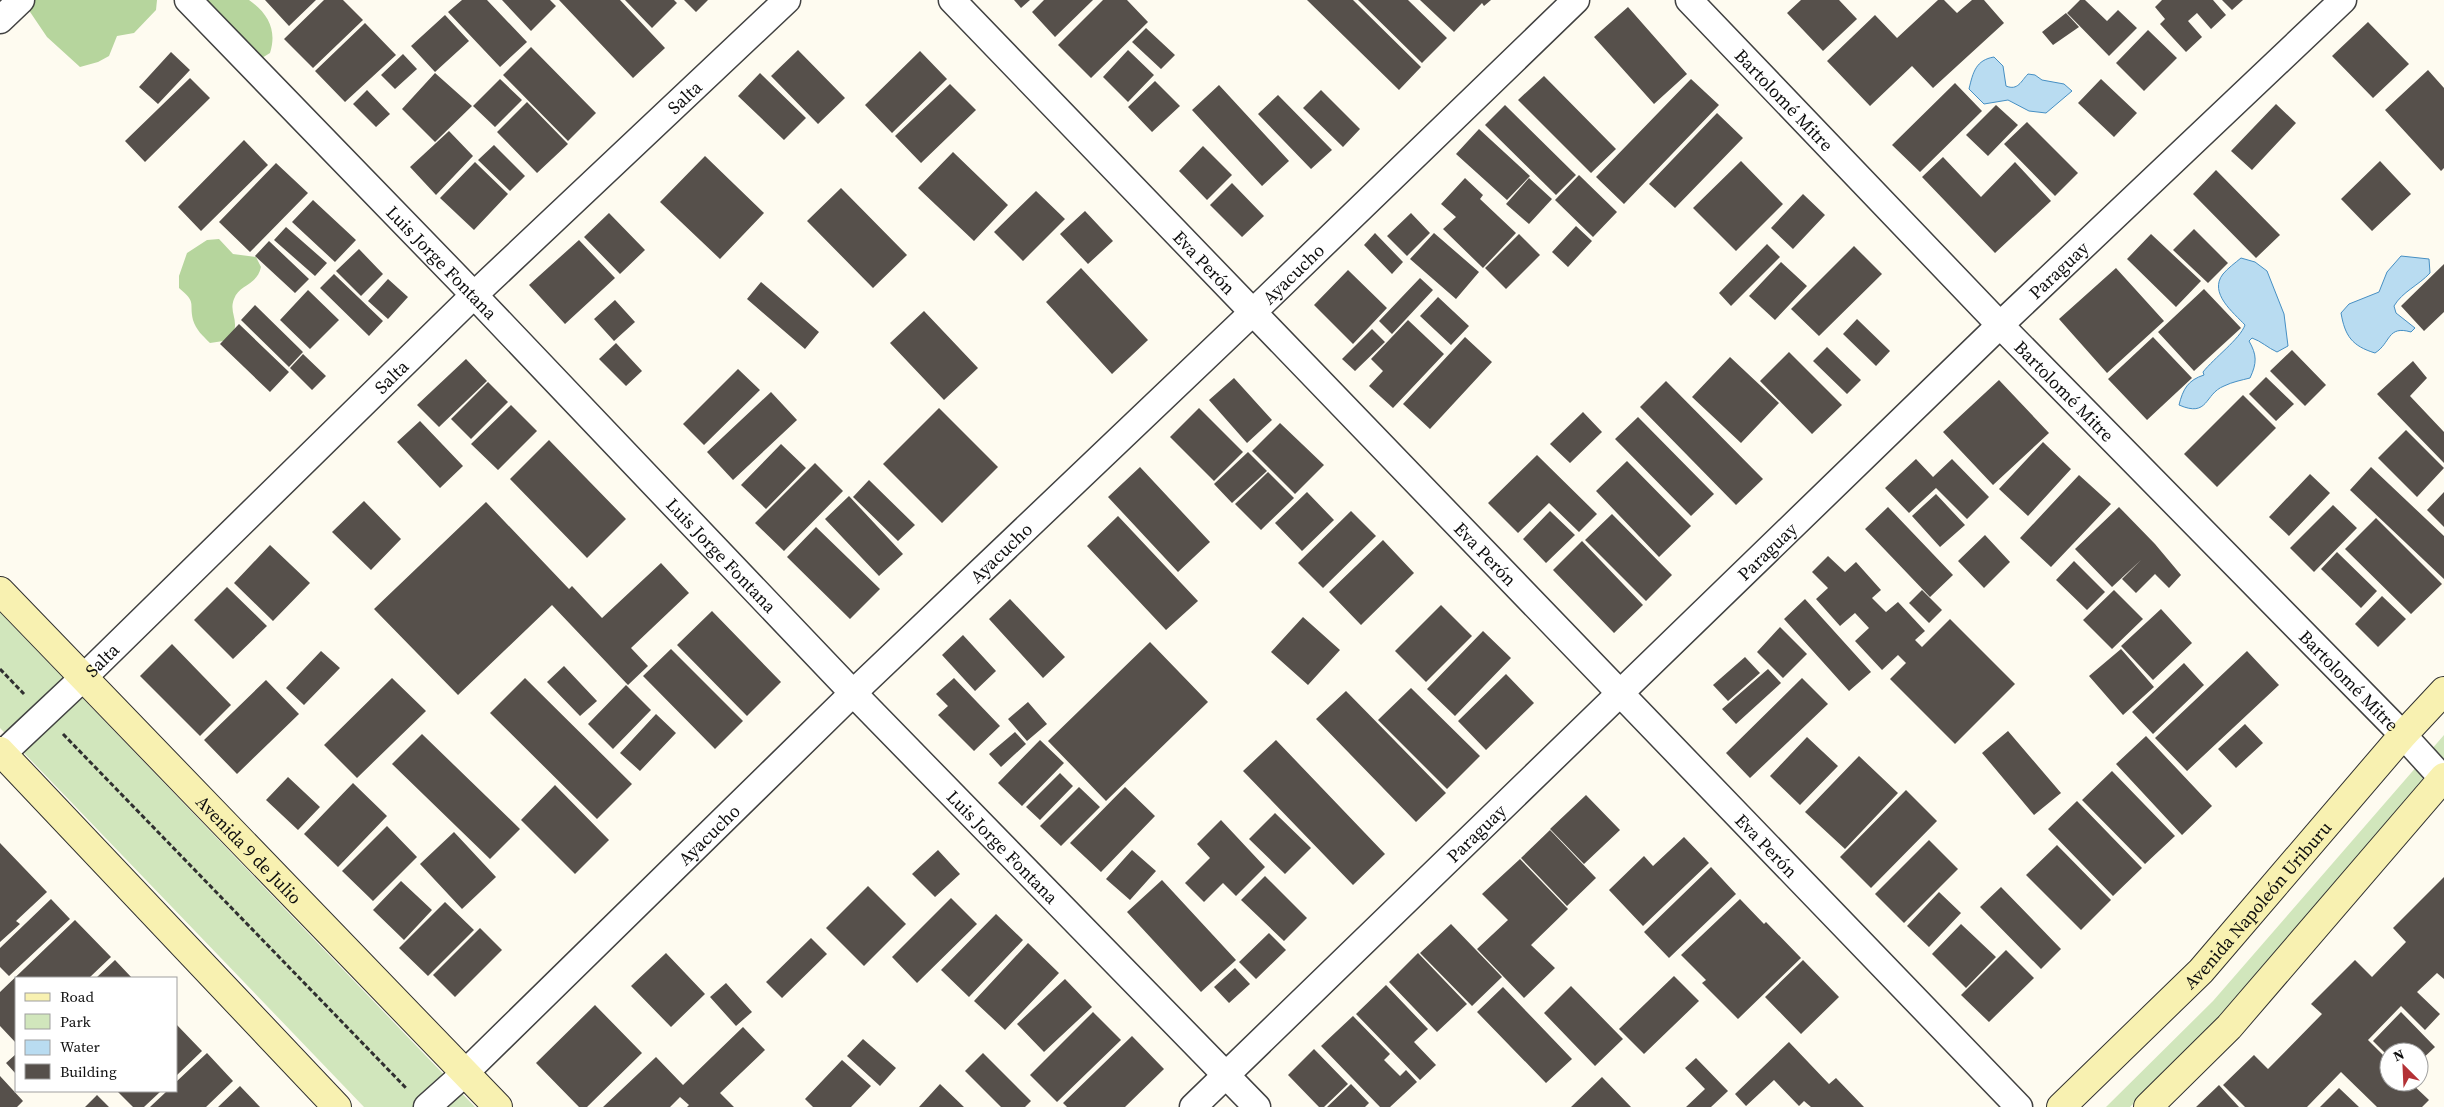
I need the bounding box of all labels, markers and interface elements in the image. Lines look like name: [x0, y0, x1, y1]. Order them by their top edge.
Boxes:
street label: Bartolomé Mitre: [1729, 43, 1839, 156]
street label: Salta: [661, 74, 707, 119]
street label: Luis Jorge Fontana: [381, 200, 504, 325]
street label: Eva Perón: [1168, 224, 1242, 300]
street label: Paraguay: [2023, 235, 2094, 304]
street label: Ayacucho: [1256, 237, 1330, 309]
street label: Bartolomé Mitre: [2009, 335, 2120, 447]
street label: Salta: [368, 353, 414, 399]
street label: Luis Jorge Fontana: [661, 492, 783, 619]
street label: Ayacucho: [964, 516, 1037, 588]
street label: Eva Perón: [1449, 516, 1523, 591]
street label: Paraguay: [1731, 516, 1803, 586]
street label: Bartolomé Mitre: [2294, 624, 2405, 736]
street label: Salta: [79, 637, 125, 682]
street label: Luis Jorge Fontana: [942, 784, 1065, 909]
street label: Avenida 9 de Julio: [191, 789, 308, 909]
street label: Ayacucho: [672, 798, 745, 870]
street label: Paraguay: [1441, 798, 1512, 868]
street label: Eva Perón: [1730, 808, 1804, 883]
street label: Avenida Napoleón Uriburu: [2178, 815, 2337, 994]
legend: [15, 977, 178, 1092]
text: Road: [60, 986, 94, 1007]
text: Park: [60, 1011, 92, 1032]
text: Water: [60, 1036, 101, 1057]
north arrow: [2379, 1042, 2429, 1092]
text: N: [2390, 1044, 2407, 1066]
text: Building: [60, 1061, 117, 1082]

